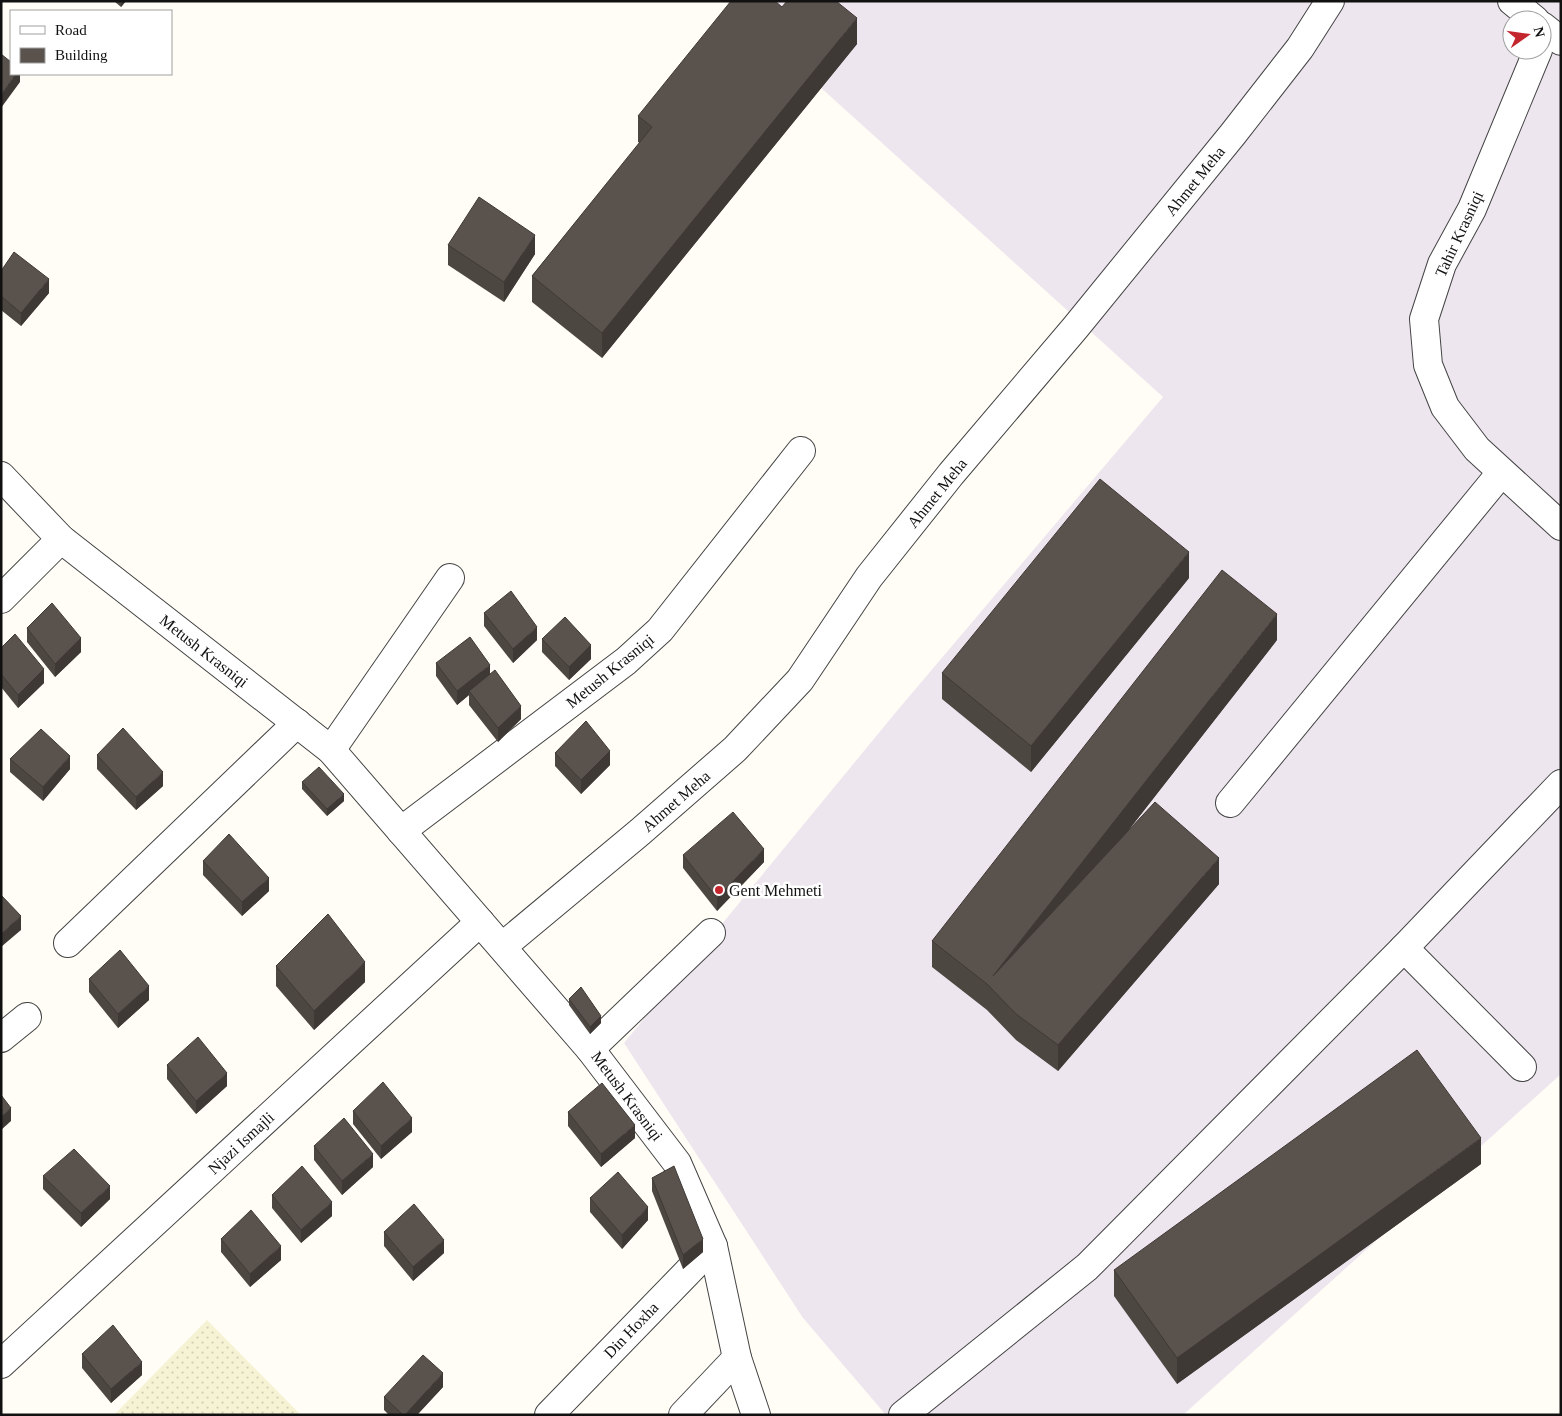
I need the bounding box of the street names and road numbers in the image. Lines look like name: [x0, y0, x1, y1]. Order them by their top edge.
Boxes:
street label: Ahmet Meha: [1162, 143, 1228, 219]
street label: Tahir Krasniqi: [1432, 188, 1487, 280]
street label: Ahmet Meha: [904, 455, 970, 531]
street label: Metush Krasniqi: [156, 611, 252, 692]
street label: Metush Krasniqi: [563, 630, 658, 712]
street label: Ahmet Meha: [639, 767, 713, 835]
street label: Metush Krasniqi: [587, 1048, 666, 1145]
street label: Njazi Ismajli: [205, 1108, 278, 1178]
street label: Din Hoxha: [600, 1299, 662, 1361]

